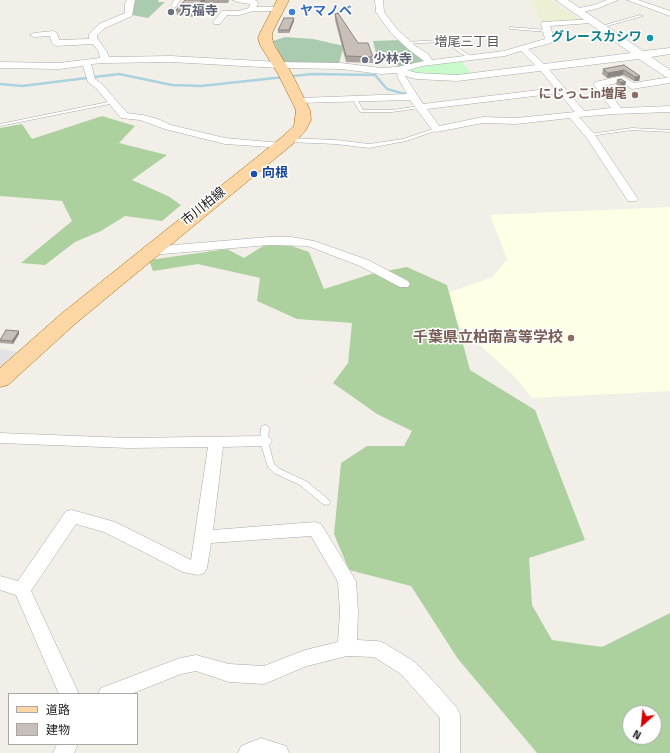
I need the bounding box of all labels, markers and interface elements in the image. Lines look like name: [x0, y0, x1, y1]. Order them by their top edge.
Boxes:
place label: 万福寺: [179, 4, 218, 20]
place label: ヤマノベ: [300, 4, 352, 20]
marker: 万福寺: [166, 7, 176, 17]
marker: ヤマノベ: [287, 7, 297, 17]
place label: グレースカシワ: [551, 30, 642, 46]
marker: グレースカシワ: [645, 33, 655, 43]
district label: 増尾三丁目: [435, 35, 499, 51]
place label: 少林寺: [373, 52, 412, 68]
marker: 少林寺: [360, 55, 370, 65]
place label: にじっこin増尾: [538, 87, 627, 103]
marker: にじっこin増尾: [630, 90, 640, 100]
place label: 向根: [262, 166, 288, 182]
marker: 向根: [249, 169, 259, 179]
street label: 市川柏線: [179, 185, 229, 229]
place label: 千葉県立柏南高等学校: [413, 329, 563, 347]
marker: 千葉県立柏南高等学校: [566, 333, 576, 343]
legend: [8, 693, 138, 745]
text: 道路: [46, 700, 70, 719]
north arrow: [622, 705, 662, 745]
text: 建物: [46, 720, 70, 739]
text: N: [630, 726, 644, 744]

